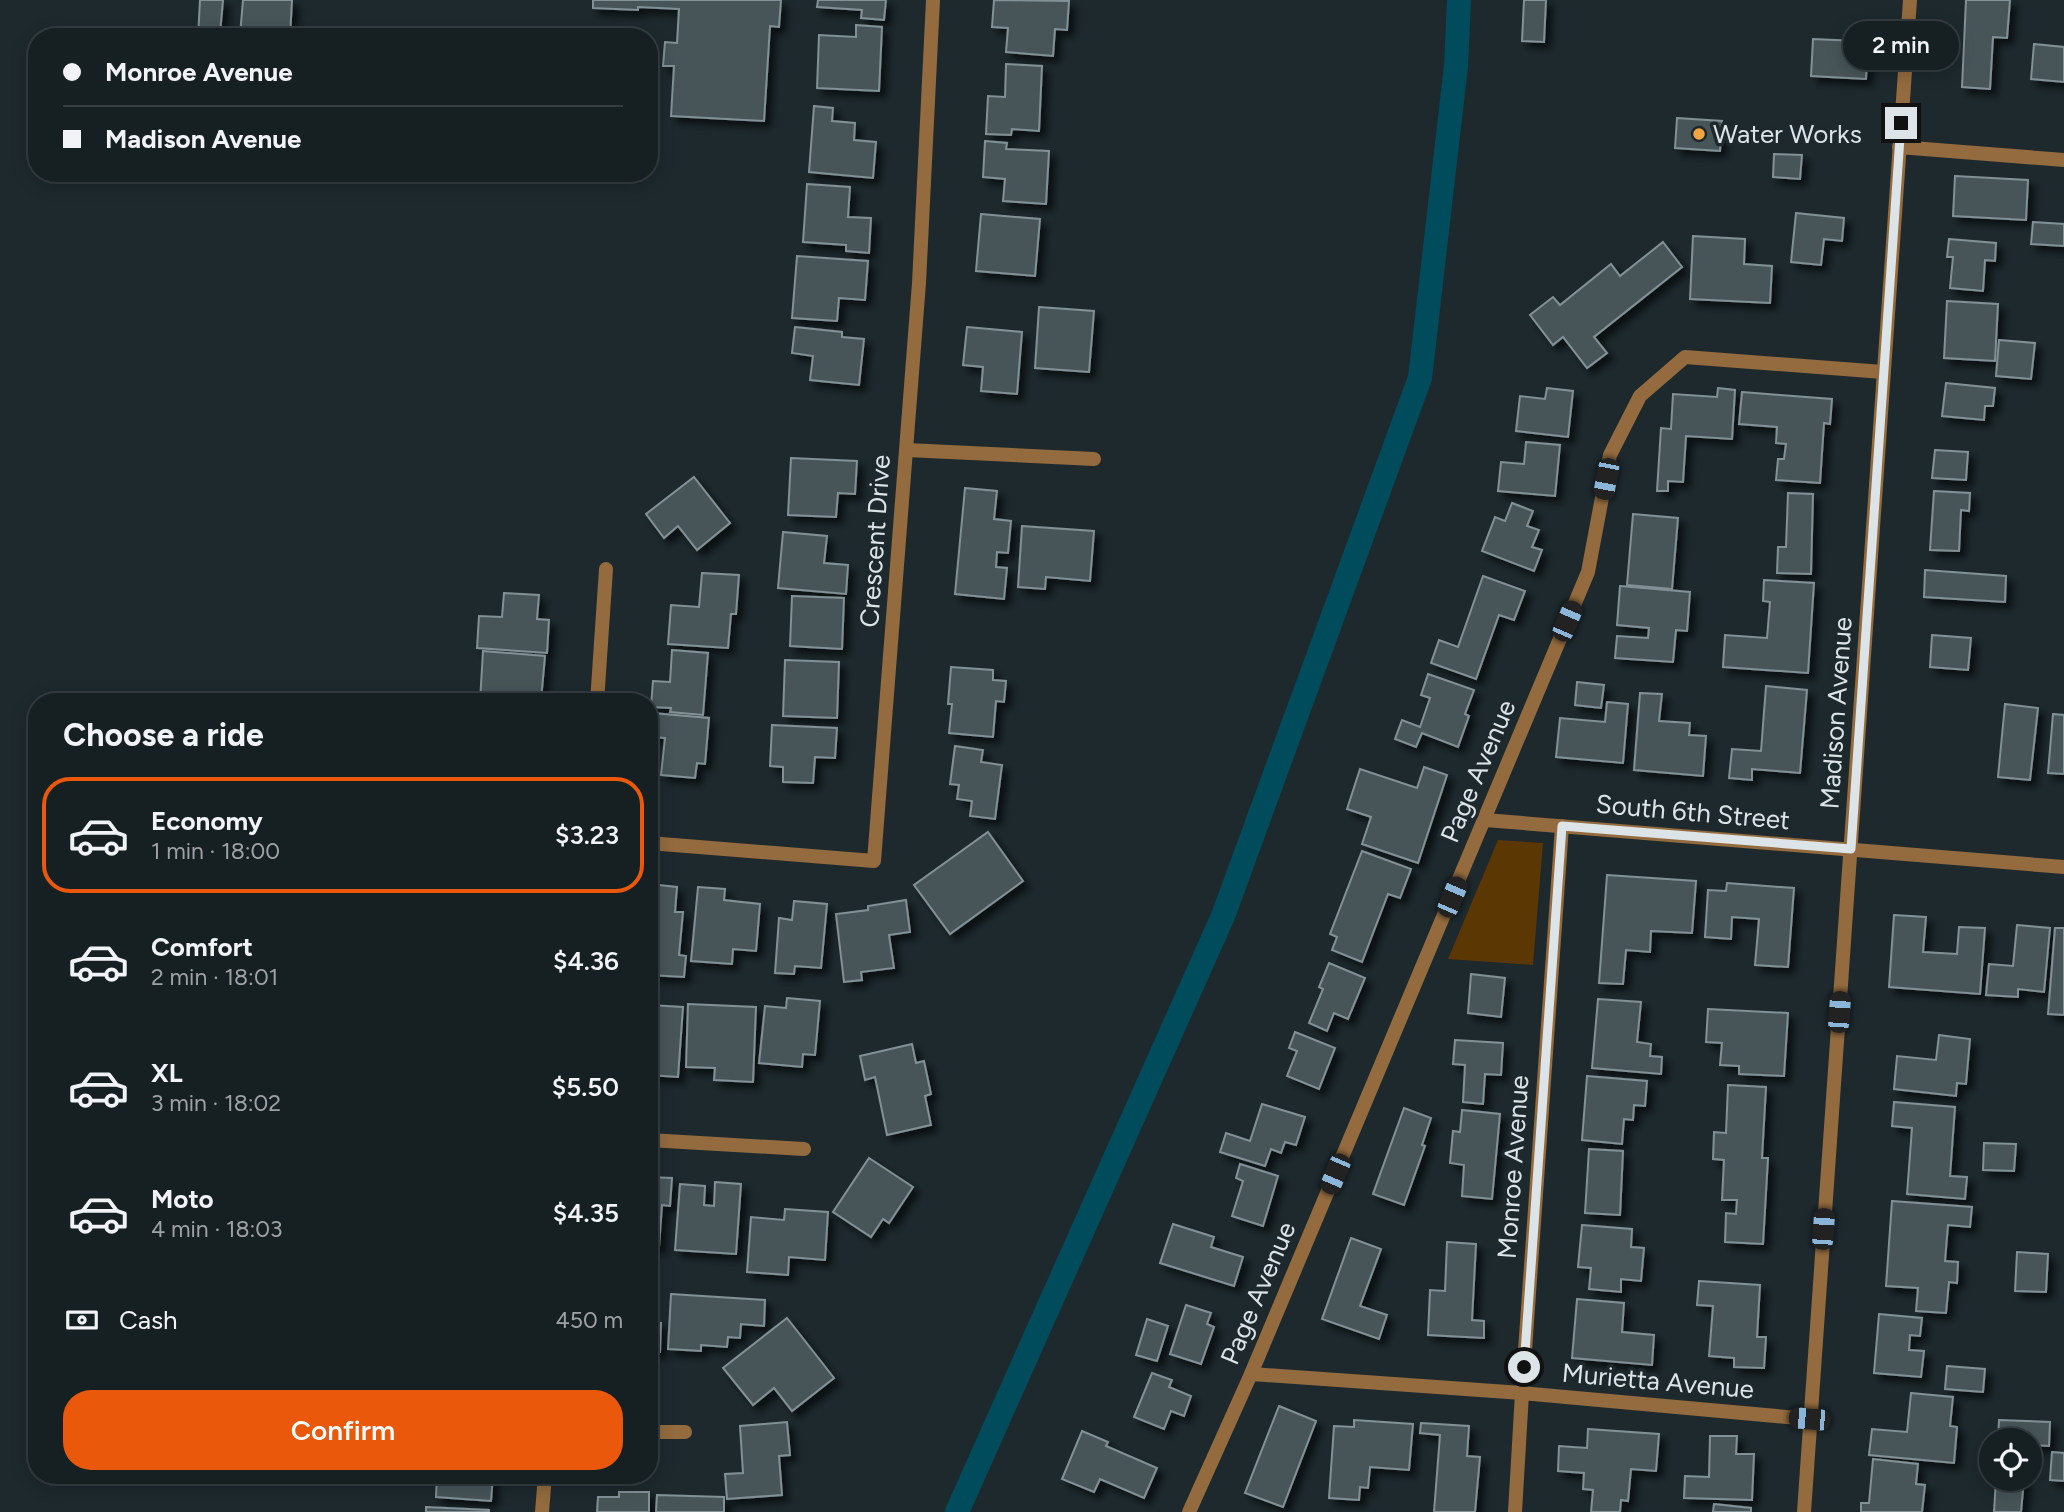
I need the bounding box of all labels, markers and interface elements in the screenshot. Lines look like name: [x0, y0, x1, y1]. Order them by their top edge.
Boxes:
callout: 2 min: [1843, 22, 1959, 71]
text: 2 min: [1872, 31, 1930, 59]
text: Monroe Avenue: [105, 56, 293, 88]
route end: [1885, 107, 1917, 139]
place label: Water Works: [1713, 118, 1862, 150]
text: Madison Avenue: [105, 123, 301, 155]
marker: Water Works: [1691, 126, 1707, 142]
street label: Crescent Drive: [853, 454, 897, 628]
car: [1592, 456, 1621, 502]
car: [1550, 598, 1585, 644]
street label: Madison Avenue: [1813, 616, 1859, 810]
street label: Page Avenue: [1434, 695, 1522, 847]
text: Choose a ride: [63, 716, 264, 754]
street label: South 6th Street: [1595, 788, 1791, 836]
icon: car: [67, 804, 130, 867]
text: Economy: [151, 805, 263, 837]
text: $3.23: [555, 819, 619, 851]
text: 1 min · 18:00: [151, 837, 280, 865]
car: [1435, 874, 1470, 920]
icon: car: [67, 930, 130, 993]
text: Comfort: [151, 931, 253, 963]
text: $4.36: [553, 945, 619, 977]
text: 2 min · 18:01: [151, 963, 278, 991]
car: [1828, 990, 1851, 1034]
icon: car: [67, 1056, 130, 1119]
text: XL: [151, 1057, 183, 1089]
text: $5.50: [552, 1071, 619, 1103]
street label: Monroe Avenue: [1491, 1074, 1535, 1260]
text: 3 min · 18:02: [151, 1089, 281, 1117]
car: [1318, 1151, 1353, 1197]
icon: car: [67, 1182, 130, 1245]
text: Moto: [151, 1183, 214, 1215]
text: $4.35: [553, 1197, 619, 1229]
car: [1812, 1207, 1835, 1251]
text: 4 min · 18:03: [151, 1215, 283, 1243]
street label: Page Avenue: [1214, 1217, 1302, 1369]
icon: cash: [63, 1301, 101, 1339]
text: Cash: [119, 1304, 178, 1336]
text: 450 m: [555, 1306, 623, 1334]
route start: [1508, 1351, 1540, 1383]
street label: Murietta Avenue: [1561, 1357, 1755, 1405]
button: Confirm: [63, 1390, 623, 1470]
car: [1788, 1407, 1831, 1431]
map controls: [1979, 1428, 2042, 1491]
button: locate: [1979, 1428, 2042, 1491]

